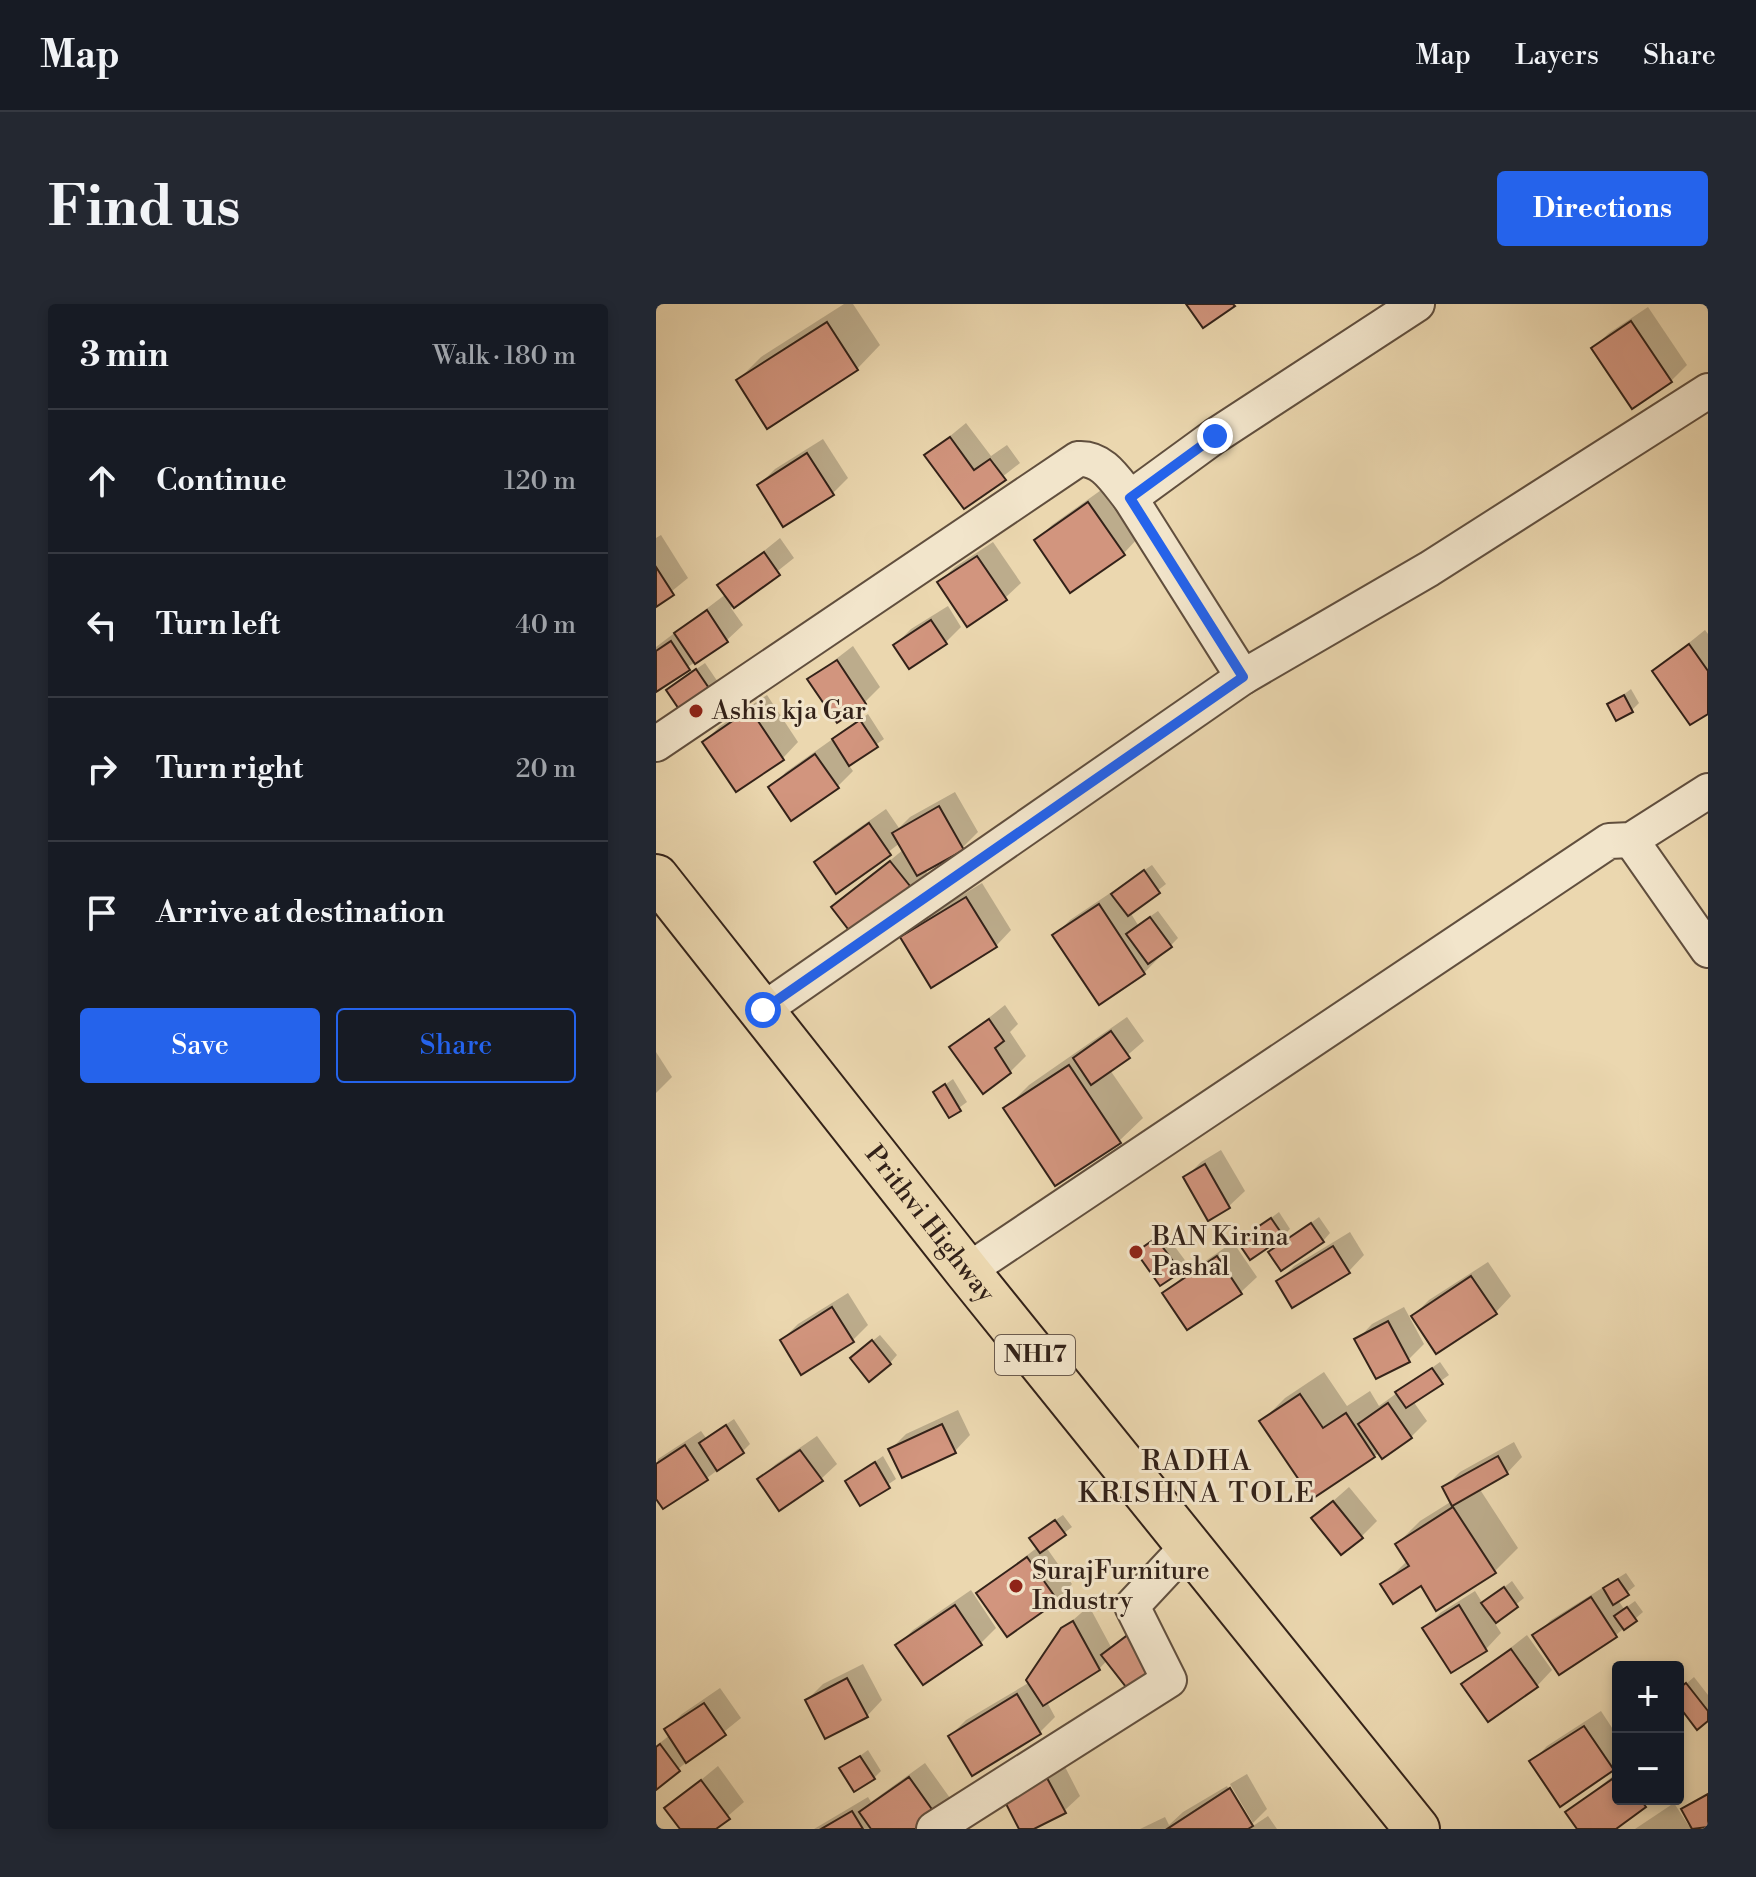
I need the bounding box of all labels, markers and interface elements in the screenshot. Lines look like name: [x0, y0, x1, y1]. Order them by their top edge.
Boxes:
text: Map: [40, 32, 120, 79]
text: Map: [1416, 38, 1471, 73]
text: Layers: [1515, 38, 1599, 73]
text: Share: [1643, 38, 1716, 73]
button: Directions: [1497, 171, 1708, 246]
text: Find us: [48, 173, 241, 243]
text: 3 min: [80, 335, 169, 377]
text: Walk · 180 m: [433, 340, 576, 372]
route end: [1197, 418, 1233, 454]
icon: ahead: [80, 459, 124, 503]
text: Continue: [156, 462, 287, 500]
text: 120 m: [504, 465, 576, 497]
icon: left: [80, 603, 124, 647]
text: Turn left: [156, 606, 280, 644]
text: 40 m: [515, 609, 576, 641]
place label: Ashis kja Gar: [711, 695, 866, 727]
marker: Ashis kja Gar: [687, 702, 705, 720]
icon: right: [80, 747, 124, 791]
text: Turn right: [156, 750, 303, 788]
text: 20 m: [516, 753, 576, 785]
icon: arrive: [80, 891, 124, 935]
text: Arrive at destination: [156, 894, 445, 932]
route start: [745, 992, 781, 1028]
button: Save: [80, 1008, 320, 1083]
button: Share: [336, 1008, 576, 1083]
street label: Prithvi Highway: [858, 1139, 1002, 1309]
place label: BAN Kirina Pashal: [1151, 1221, 1289, 1283]
marker: BAN Kirina Pashal: [1127, 1243, 1145, 1261]
road number: NH17: [995, 1335, 1075, 1375]
district label: RADHA KRISHNA TOLE: [1078, 1444, 1316, 1511]
place label: SurajFurniture Industry: [1032, 1555, 1210, 1617]
marker: SurajFurniture Industry: [1007, 1577, 1025, 1595]
map controls: [1612, 1661, 1684, 1805]
button: +: [1612, 1661, 1684, 1733]
button: −: [1612, 1733, 1684, 1805]

